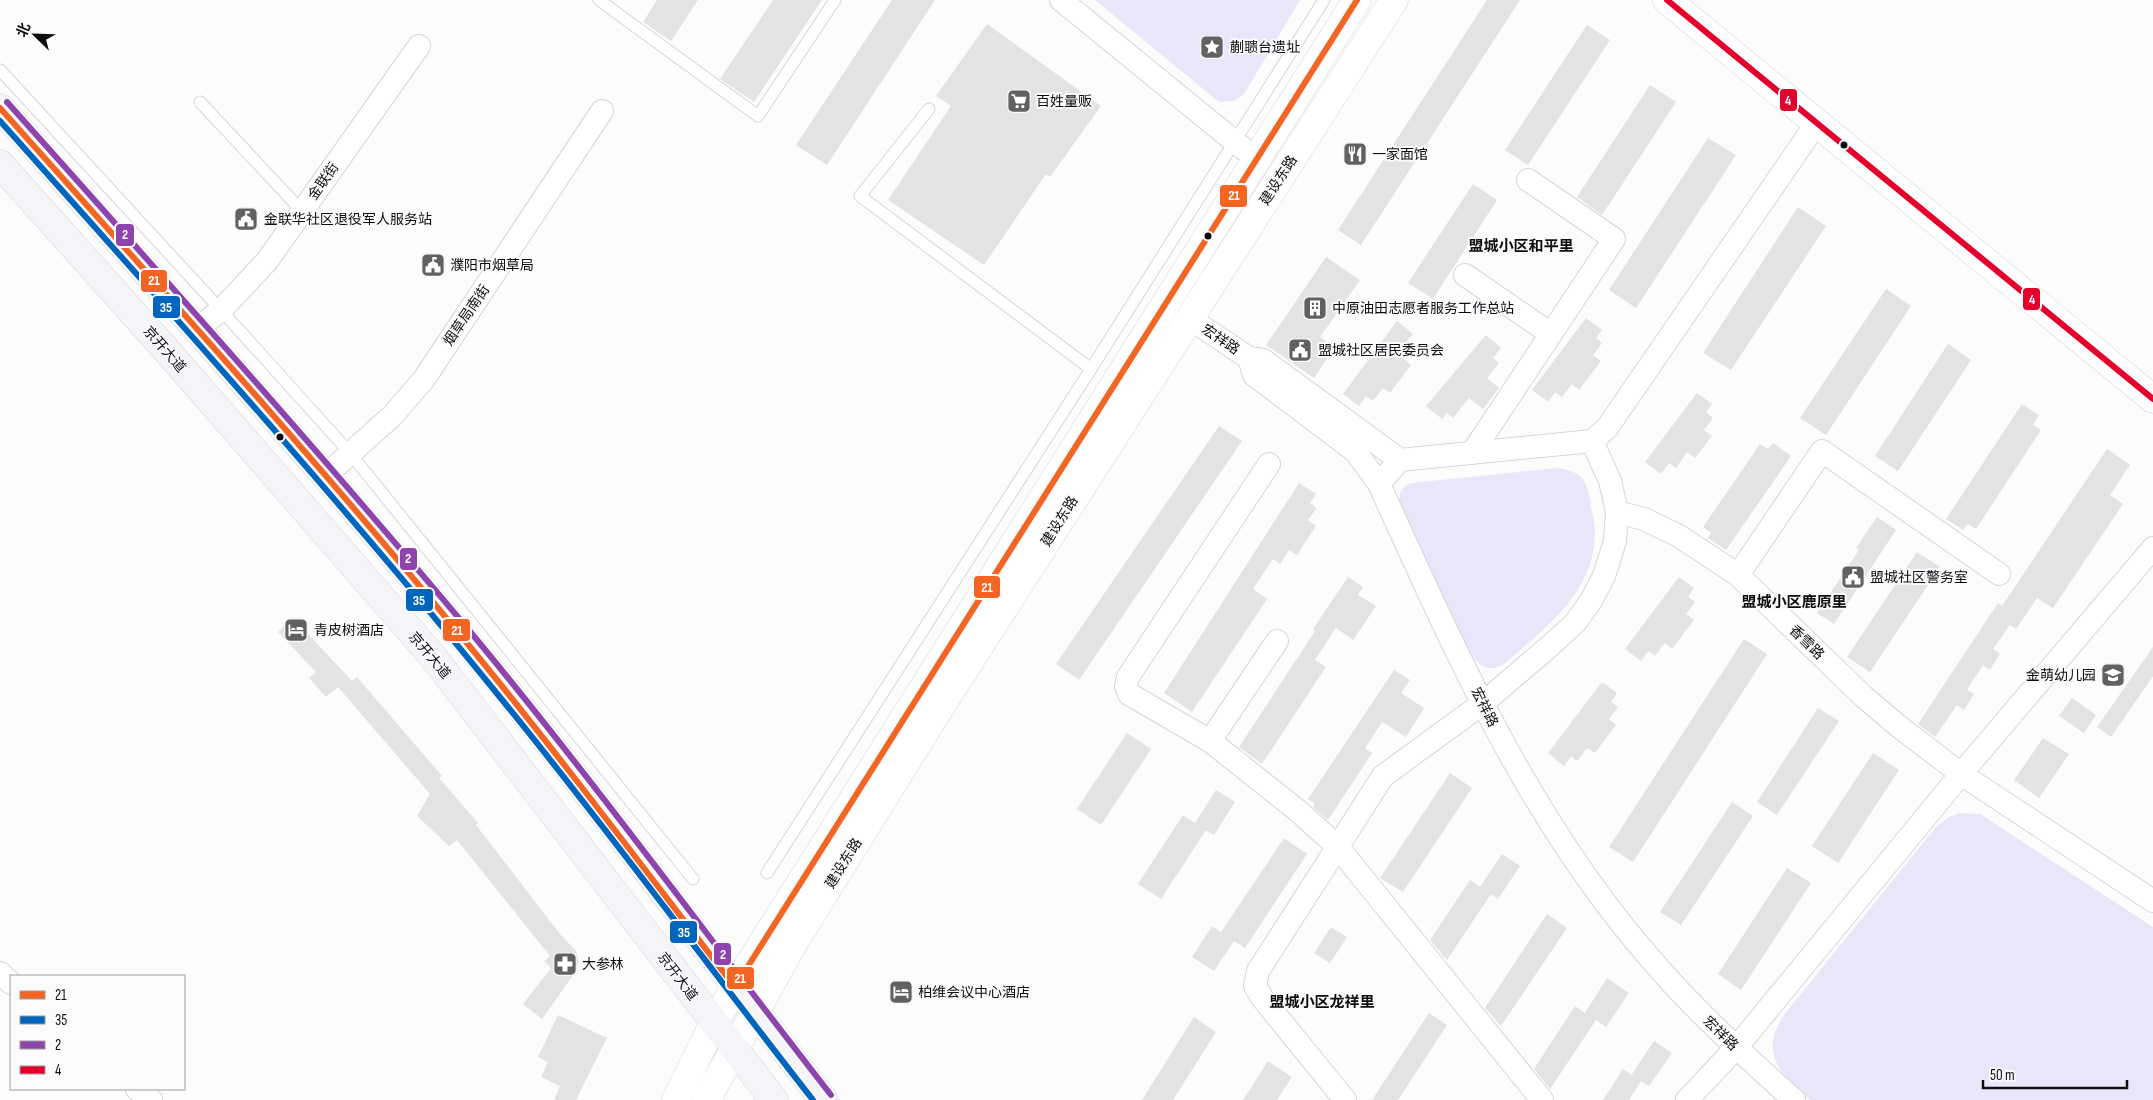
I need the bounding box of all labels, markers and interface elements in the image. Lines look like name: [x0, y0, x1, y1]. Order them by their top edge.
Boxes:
north arrow: [10, 10, 60, 60]
text: 北: [13, 20, 34, 40]
place icon: 蒯聩台遗址: [1199, 34, 1225, 60]
place label: 蒯聩台遗址: [1230, 39, 1300, 56]
supermarket icon: 百姓量贩: [1006, 88, 1032, 114]
line badge: 4: [1779, 88, 1798, 112]
text: 4: [1785, 92, 1792, 109]
place label: 百姓量贩: [1036, 93, 1092, 110]
unlabelled marker: [1839, 140, 1849, 150]
restaurant icon: 一家面馆: [1342, 141, 1368, 167]
place label: 一家面馆: [1372, 146, 1428, 163]
street label: 建设东路: [1256, 152, 1301, 208]
street label: 金联街: [304, 159, 342, 203]
line badge: 21: [1219, 184, 1248, 208]
text: 21: [1228, 187, 1240, 204]
public building icon: 金联华社区退役军人服务站: [233, 206, 259, 232]
place label: 金联华社区退役军人服务站: [264, 211, 432, 228]
line badge: 2: [115, 223, 135, 247]
text: 2: [122, 226, 128, 243]
unlabelled marker: [1203, 231, 1213, 241]
district label: 盟城小区和平里: [1468, 237, 1574, 256]
public building icon: 濮阳市烟草局: [420, 252, 446, 278]
place label: 濮阳市烟草局: [450, 257, 534, 274]
line badge: 21: [140, 269, 168, 293]
text: 21: [148, 272, 160, 289]
street label: 烟草局南街: [440, 282, 493, 349]
line badge: 4: [2022, 287, 2041, 311]
text: 4: [2029, 291, 2036, 308]
line badge: 35: [152, 295, 181, 319]
building icon: 中原油田志愿者服务工作总站: [1302, 295, 1328, 321]
text: 35: [160, 299, 172, 316]
place label: 中原油田志愿者服务工作总站: [1332, 300, 1514, 317]
street label: 宏祥路: [1199, 321, 1243, 358]
street label: 京开大道: [140, 323, 189, 376]
public building icon: 盟城社区居民委员会: [1287, 337, 1313, 363]
place label: 盟城社区居民委员会: [1318, 342, 1444, 359]
unlabelled marker: [275, 432, 285, 442]
street label: 建设东路: [1037, 493, 1081, 550]
line badge: 2: [399, 547, 418, 571]
text: 2: [405, 550, 411, 567]
public building icon: 盟城社区警务室: [1840, 564, 1866, 590]
place label: 盟城社区警务室: [1870, 569, 1968, 586]
line badge: 21: [973, 575, 1001, 599]
text: 21: [981, 579, 993, 596]
line badge: 35: [405, 588, 434, 612]
text: 35: [413, 592, 425, 609]
district label: 盟城小区鹿原里: [1741, 593, 1847, 612]
hotel icon: 青皮树酒店: [283, 617, 309, 643]
line badge: 21: [442, 618, 471, 642]
place label: 青皮树酒店: [314, 622, 384, 639]
text: 21: [451, 622, 463, 639]
street label: 香雪路: [1786, 622, 1828, 663]
street label: 京开大道: [405, 628, 454, 682]
school or university icon: 金萌幼儿园: [2100, 662, 2126, 688]
place label: 金萌幼儿园: [2026, 667, 2096, 684]
street label: 宏祥路: [1467, 685, 1502, 730]
street label: 建设东路: [821, 835, 865, 892]
line badge: 35: [669, 920, 698, 944]
text: 35: [678, 924, 690, 941]
line badge: 2: [713, 942, 732, 966]
text: 2: [720, 946, 726, 963]
street label: 京开大道: [654, 949, 701, 1004]
pharmacy icon: 大参林: [552, 951, 578, 977]
place label: 大参林: [582, 956, 624, 973]
line badge: 21: [726, 966, 755, 990]
text: 21: [734, 970, 746, 987]
legend: [10, 975, 185, 1090]
hotel icon: 柏维会议中心酒店: [888, 979, 914, 1005]
place label: 柏维会议中心酒店: [918, 984, 1030, 1001]
text: 21: [55, 986, 67, 1005]
district label: 盟城小区龙祥里: [1269, 993, 1375, 1012]
text: 35: [55, 1011, 67, 1030]
street label: 宏祥路: [1700, 1013, 1742, 1054]
text: 2: [55, 1036, 61, 1055]
scale bar: [1983, 1058, 2127, 1090]
text: 4: [55, 1061, 61, 1080]
text: 50 m: [1990, 1066, 2015, 1085]

